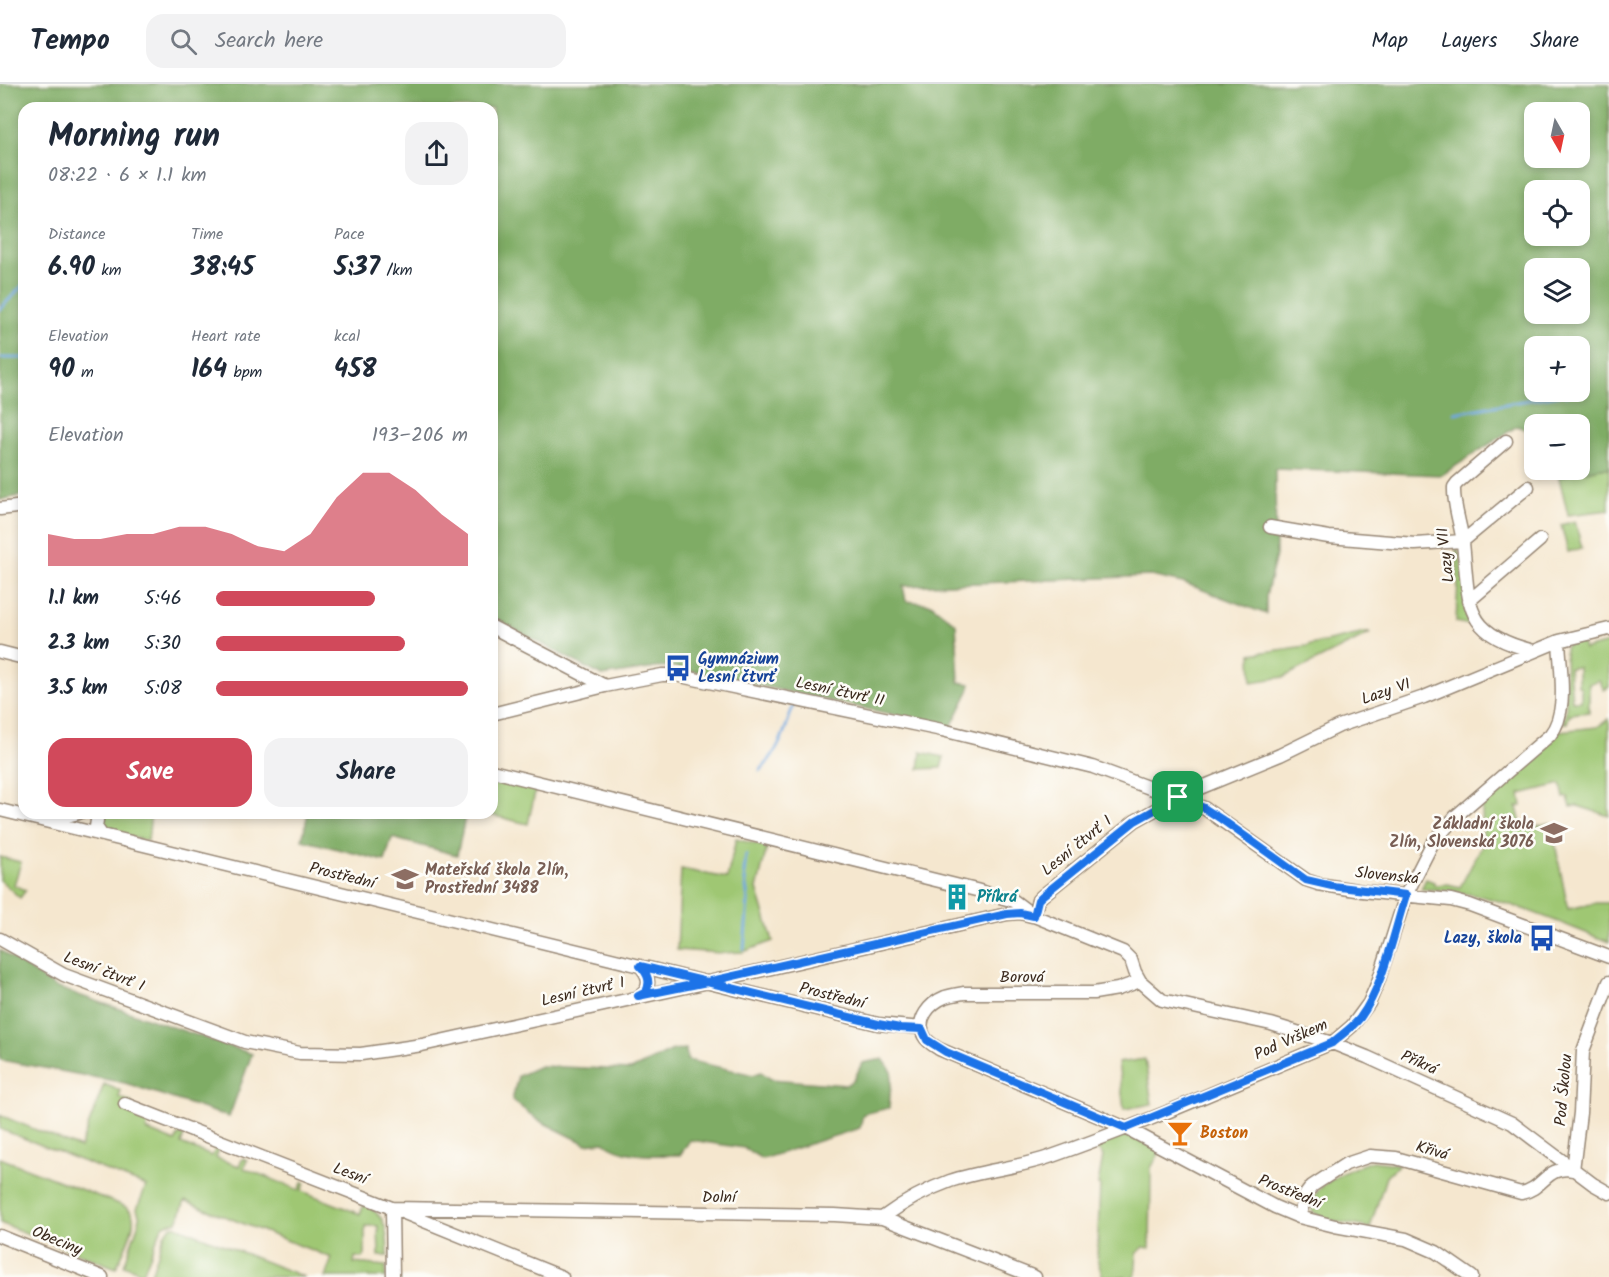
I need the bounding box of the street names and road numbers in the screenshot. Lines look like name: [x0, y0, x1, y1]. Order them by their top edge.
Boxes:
street label: Lazy VII: [1430, 526, 1462, 584]
street label: Lesní čtvrť II: [793, 670, 887, 714]
street label: Lazy VI: [1358, 672, 1414, 712]
street label: Lesní čtvrť I: [1036, 809, 1118, 883]
street label: Prostřední: [307, 856, 380, 897]
street label: Slovenská: [1354, 860, 1422, 892]
street label: Lesní čtvrť I: [60, 945, 148, 999]
street label: Borová: [1000, 965, 1046, 990]
street label: Lesní čtvrť I: [539, 970, 627, 1014]
street label: Prostřední: [797, 976, 870, 1017]
street label: Pod Vrškem: [1250, 1013, 1332, 1067]
street label: Příkrá: [1397, 1044, 1443, 1083]
street label: Pod Školou: [1548, 1053, 1580, 1127]
street label: Křivá: [1413, 1134, 1453, 1168]
street label: Lesní: [329, 1156, 373, 1193]
street label: Prostřední: [1254, 1168, 1328, 1217]
street label: Dolní: [702, 1185, 738, 1210]
street label: Obeciny: [28, 1220, 86, 1263]

